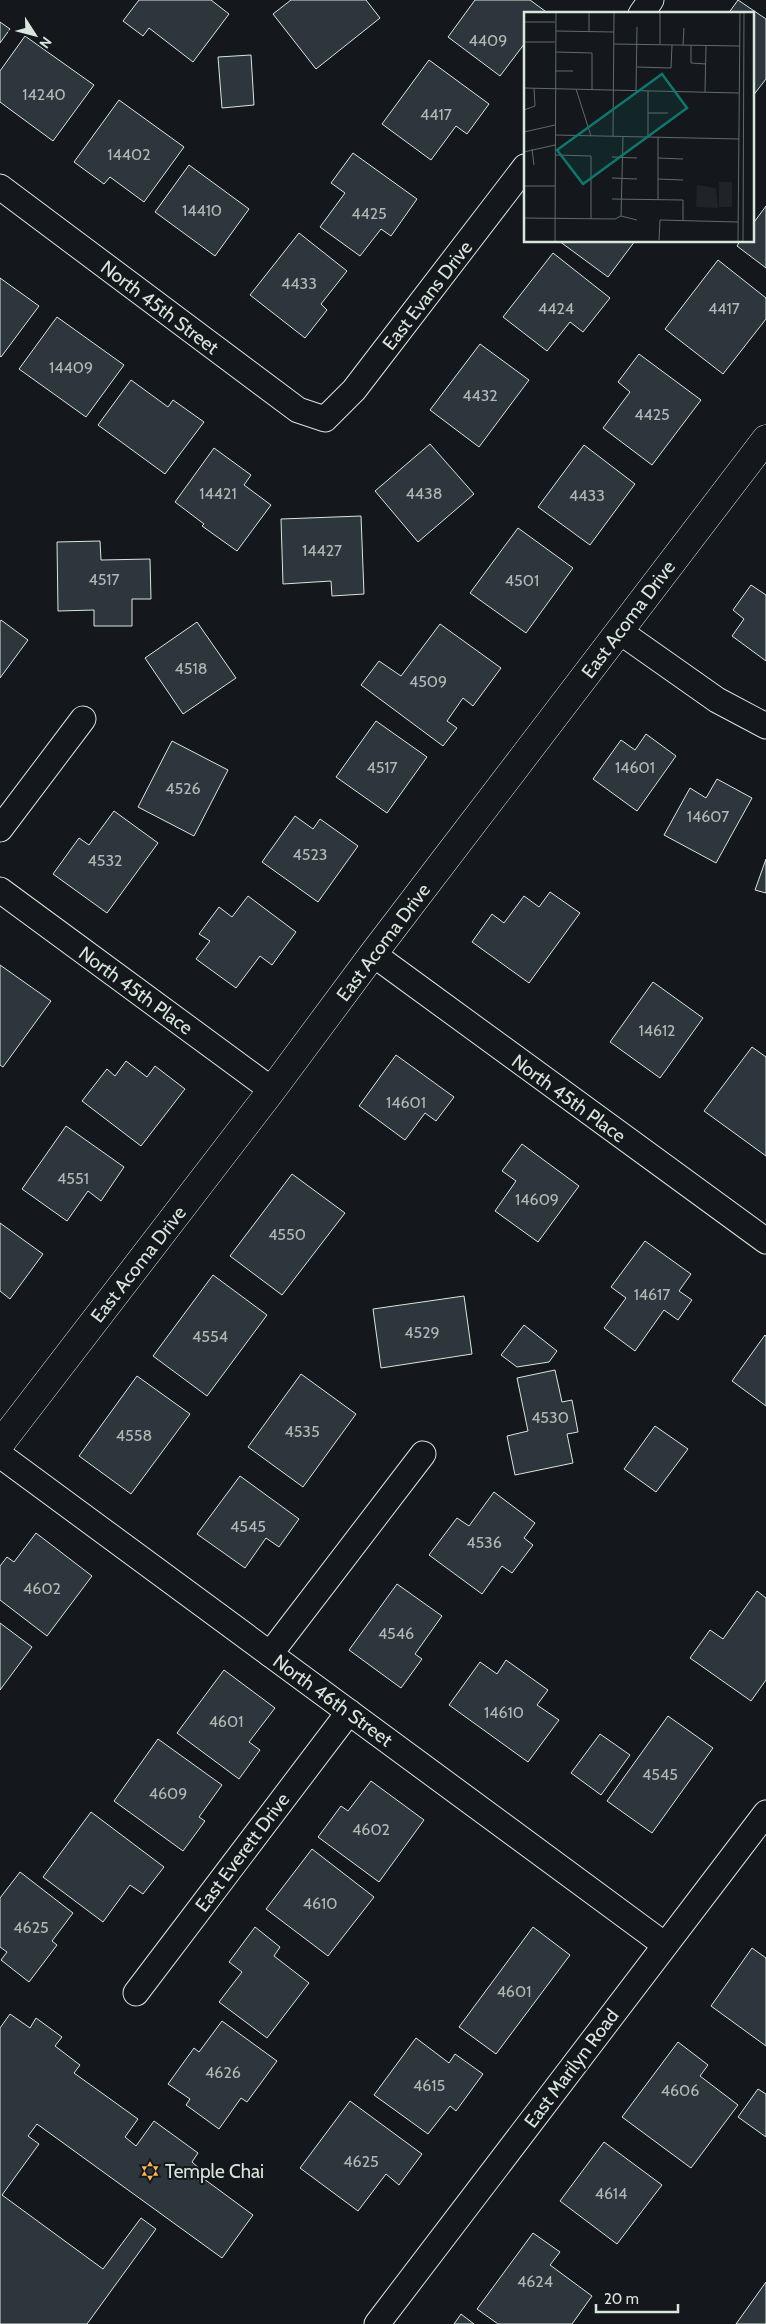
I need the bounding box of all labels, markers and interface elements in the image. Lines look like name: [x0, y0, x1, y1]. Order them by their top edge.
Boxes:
north arrow: [10, 10, 60, 60]
inset map: [524, 12, 754, 242]
house number: 4409: [469, 31, 507, 50]
text: N: [35, 33, 56, 52]
house number: 14240: [22, 85, 66, 104]
house number: 4417: [420, 105, 452, 124]
house number: 14402: [107, 145, 151, 164]
house number: 14410: [182, 201, 222, 220]
house number: 4425: [351, 204, 387, 223]
street label: East Evans Drive: [378, 236, 477, 354]
street label: North 45th Street: [96, 256, 224, 360]
house number: 4433: [281, 274, 317, 293]
house number: 4424: [538, 299, 574, 318]
house number: 4417: [708, 299, 740, 318]
house number: 14409: [49, 358, 93, 377]
house number: 4432: [462, 386, 498, 405]
house number: 4425: [634, 405, 670, 424]
house number: 14421: [199, 484, 237, 503]
house number: 4438: [406, 484, 442, 503]
house number: 4433: [569, 486, 605, 505]
house number: 14427: [302, 541, 342, 560]
street label: East Acoma Drive: [577, 556, 680, 683]
house number: 4517: [88, 570, 120, 589]
house number: 4501: [505, 571, 539, 590]
house number: 4518: [175, 659, 207, 678]
house number: 4509: [409, 672, 447, 691]
house number: 4517: [366, 758, 398, 777]
house number: 14601: [615, 758, 655, 777]
house number: 4526: [165, 779, 201, 798]
house number: 14607: [687, 807, 729, 826]
house number: 4523: [293, 845, 327, 864]
house number: 4532: [88, 851, 122, 870]
street label: East Acoma Drive: [332, 879, 435, 1006]
street label: North 45th Place: [74, 941, 197, 1040]
house number: 14612: [638, 1021, 676, 1040]
street label: North 45th Place: [507, 1049, 630, 1148]
house number: 14601: [386, 1093, 426, 1112]
house number: 4551: [57, 1169, 89, 1188]
house number: 14609: [515, 1190, 559, 1209]
street label: East Acoma Drive: [86, 1201, 191, 1327]
house number: 4550: [268, 1225, 306, 1244]
house number: 14617: [634, 1285, 670, 1304]
house number: 4529: [404, 1323, 440, 1342]
house number: 4554: [192, 1327, 228, 1346]
house number: 4530: [531, 1408, 569, 1427]
house number: 4535: [284, 1422, 320, 1441]
house number: 4558: [116, 1426, 152, 1445]
house number: 4545: [230, 1517, 266, 1536]
house number: 4536: [466, 1533, 502, 1552]
house number: 4602: [23, 1579, 61, 1598]
house number: 4546: [378, 1624, 414, 1643]
street label: North 46th Street: [268, 1649, 397, 1752]
house number: 14610: [484, 1703, 524, 1722]
house number: 4601: [209, 1712, 243, 1731]
house number: 4545: [642, 1765, 678, 1784]
house number: 4609: [149, 1784, 187, 1803]
street label: East Everett Drive: [190, 1788, 295, 1916]
house number: 4602: [352, 1820, 390, 1839]
house number: 4610: [303, 1894, 337, 1913]
house number: 4625: [13, 1918, 49, 1937]
house number: 4601: [497, 1982, 531, 2001]
street label: East Marilyn Road: [519, 2004, 624, 2132]
house number: 4626: [205, 2063, 241, 2082]
house number: 4615: [413, 2076, 445, 2095]
house number: 4606: [661, 2081, 699, 2100]
house number: 4625: [343, 2152, 379, 2171]
synagogue icon: Temple Chai: [139, 2160, 161, 2182]
place label: Temple Chai: [165, 2160, 264, 2183]
house number: 4614: [595, 2184, 627, 2203]
house number: 4624: [517, 2272, 553, 2291]
scale bar: [596, 2282, 678, 2314]
text: 20 m: [604, 2290, 639, 2308]

